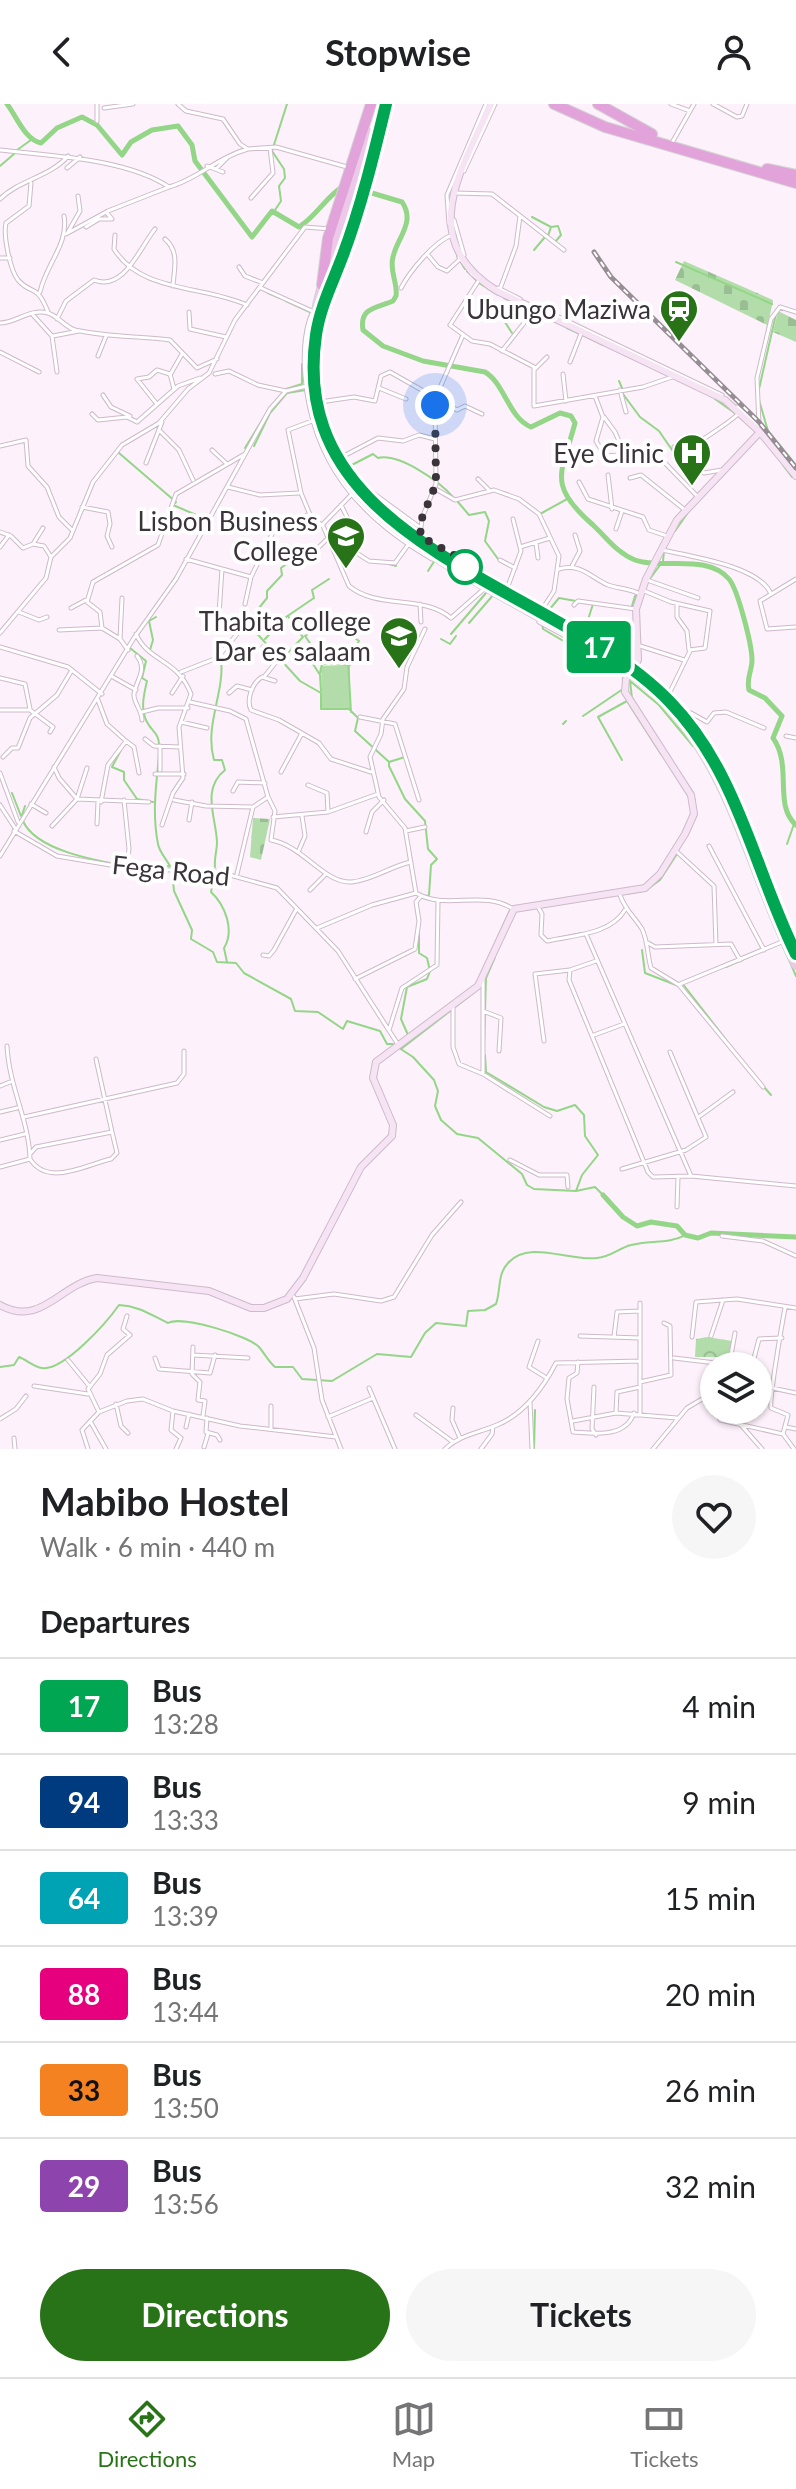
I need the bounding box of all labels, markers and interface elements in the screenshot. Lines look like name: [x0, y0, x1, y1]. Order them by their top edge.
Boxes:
icon: back: [40, 30, 84, 74]
text: Stopwise: [325, 30, 471, 74]
icon: person: [712, 30, 756, 74]
station icon: Ubungo Maziwa: [658, 288, 700, 343]
place label: Ubungo Maziwa: [466, 293, 651, 325]
your location: [415, 385, 455, 425]
hospital icon: Eye Clinic: [671, 432, 713, 487]
place label: Eye Clinic: [553, 437, 664, 469]
place label: Lisbon Business College: [137, 505, 318, 567]
school or university icon: Lisbon Business College: [325, 515, 367, 570]
unlabelled marker: [448, 550, 482, 584]
place label: Thabita college Dar es salaam: [199, 605, 371, 667]
school or university icon: Thabita college Dar es salaam: [378, 615, 420, 670]
line badge: 17: [563, 621, 635, 673]
text: 17: [583, 630, 615, 664]
street label: Fega Road: [111, 848, 231, 892]
map controls: [700, 1352, 772, 1424]
button: layers: [700, 1352, 772, 1424]
button: heart: [672, 1475, 756, 1559]
text: Mabibo Hostel: [40, 1478, 290, 1524]
text: Walk · 6 min · 440 m: [40, 1531, 275, 1563]
text: Departures: [40, 1603, 190, 1639]
text: Bus: [152, 1672, 202, 1708]
text: 4 min: [682, 1688, 756, 1724]
text: 17: [68, 1689, 100, 1723]
text: 13:28: [152, 1708, 219, 1740]
text: Bus: [152, 1768, 202, 1804]
text: 9 min: [682, 1784, 756, 1820]
text: 94: [68, 1785, 100, 1819]
text: 13:33: [152, 1804, 219, 1836]
text: Bus: [152, 1864, 202, 1900]
text: 15 min: [665, 1880, 756, 1916]
text: 64: [68, 1881, 100, 1915]
text: 13:39: [152, 1900, 219, 1932]
text: Bus: [152, 1960, 202, 1996]
text: 20 min: [665, 1976, 756, 2012]
text: 88: [68, 1977, 100, 2011]
text: 13:44: [152, 1996, 219, 2028]
text: Bus: [152, 2056, 202, 2092]
text: 26 min: [665, 2072, 756, 2108]
text: 33: [68, 2073, 100, 2107]
text: 13:50: [152, 2092, 219, 2124]
text: Bus: [152, 2152, 202, 2188]
text: 32 min: [665, 2168, 756, 2204]
text: 29: [68, 2169, 100, 2203]
text: 13:56: [152, 2188, 219, 2220]
button: Directions: [40, 2269, 390, 2361]
button: Tickets: [406, 2269, 756, 2361]
tab: Directions: [97, 2397, 197, 2472]
tab: Map: [392, 2397, 436, 2472]
tab: Tickets: [630, 2397, 699, 2472]

